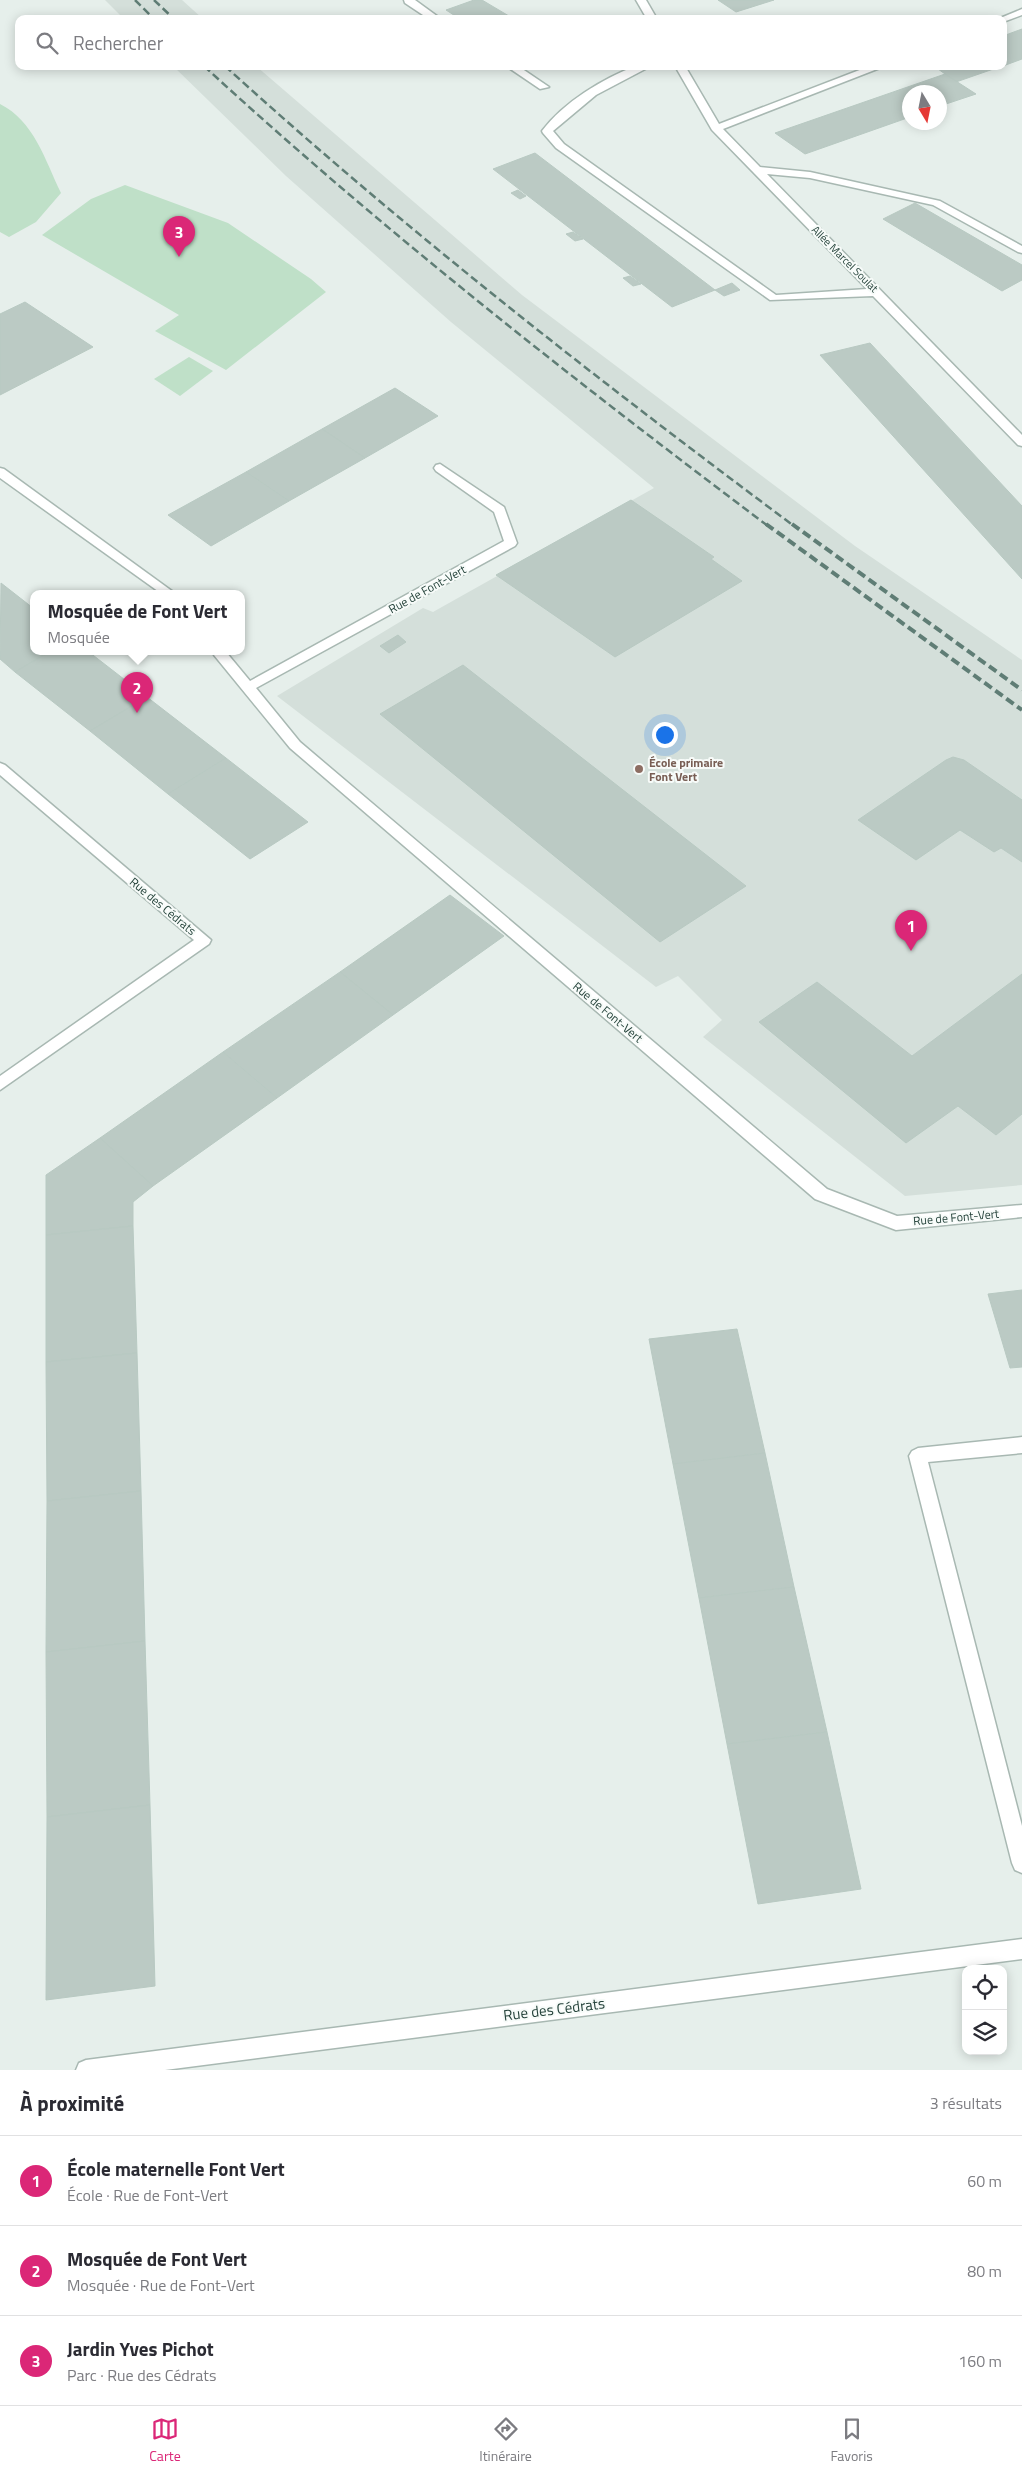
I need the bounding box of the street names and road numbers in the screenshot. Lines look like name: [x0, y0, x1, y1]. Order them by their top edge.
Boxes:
street label: Allée Marcel Soulat: [808, 222, 882, 296]
street label: Rue de Font-Vert: [385, 559, 470, 618]
street label: Rue des Cédrats: [126, 872, 201, 940]
street label: Rue de Font-Vert: [569, 977, 648, 1047]
street label: Rue de Font-Vert: [912, 1204, 1001, 1230]
street label: Rue des Cédrats: [502, 1991, 606, 2027]

